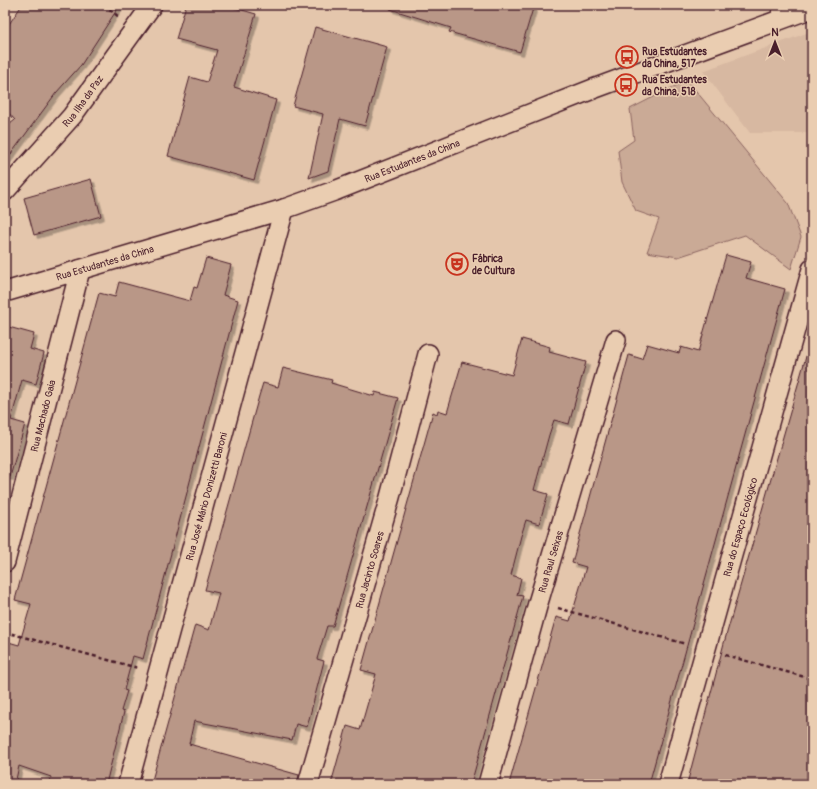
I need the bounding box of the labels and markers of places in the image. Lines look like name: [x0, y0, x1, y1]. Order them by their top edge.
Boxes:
bus stop icon: Rua Estudantes da China, 517: [614, 44, 640, 70]
place label: Rua Estudantes da China, 517: [642, 46, 707, 70]
bus stop icon: Rua Estudantes da China, 518: [613, 72, 639, 98]
place label: Rua Estudantes da China, 518: [642, 74, 707, 98]
theatre icon: Fábrica de Cultura: [444, 251, 470, 277]
place label: Fábrica de Cultura: [472, 253, 515, 277]

